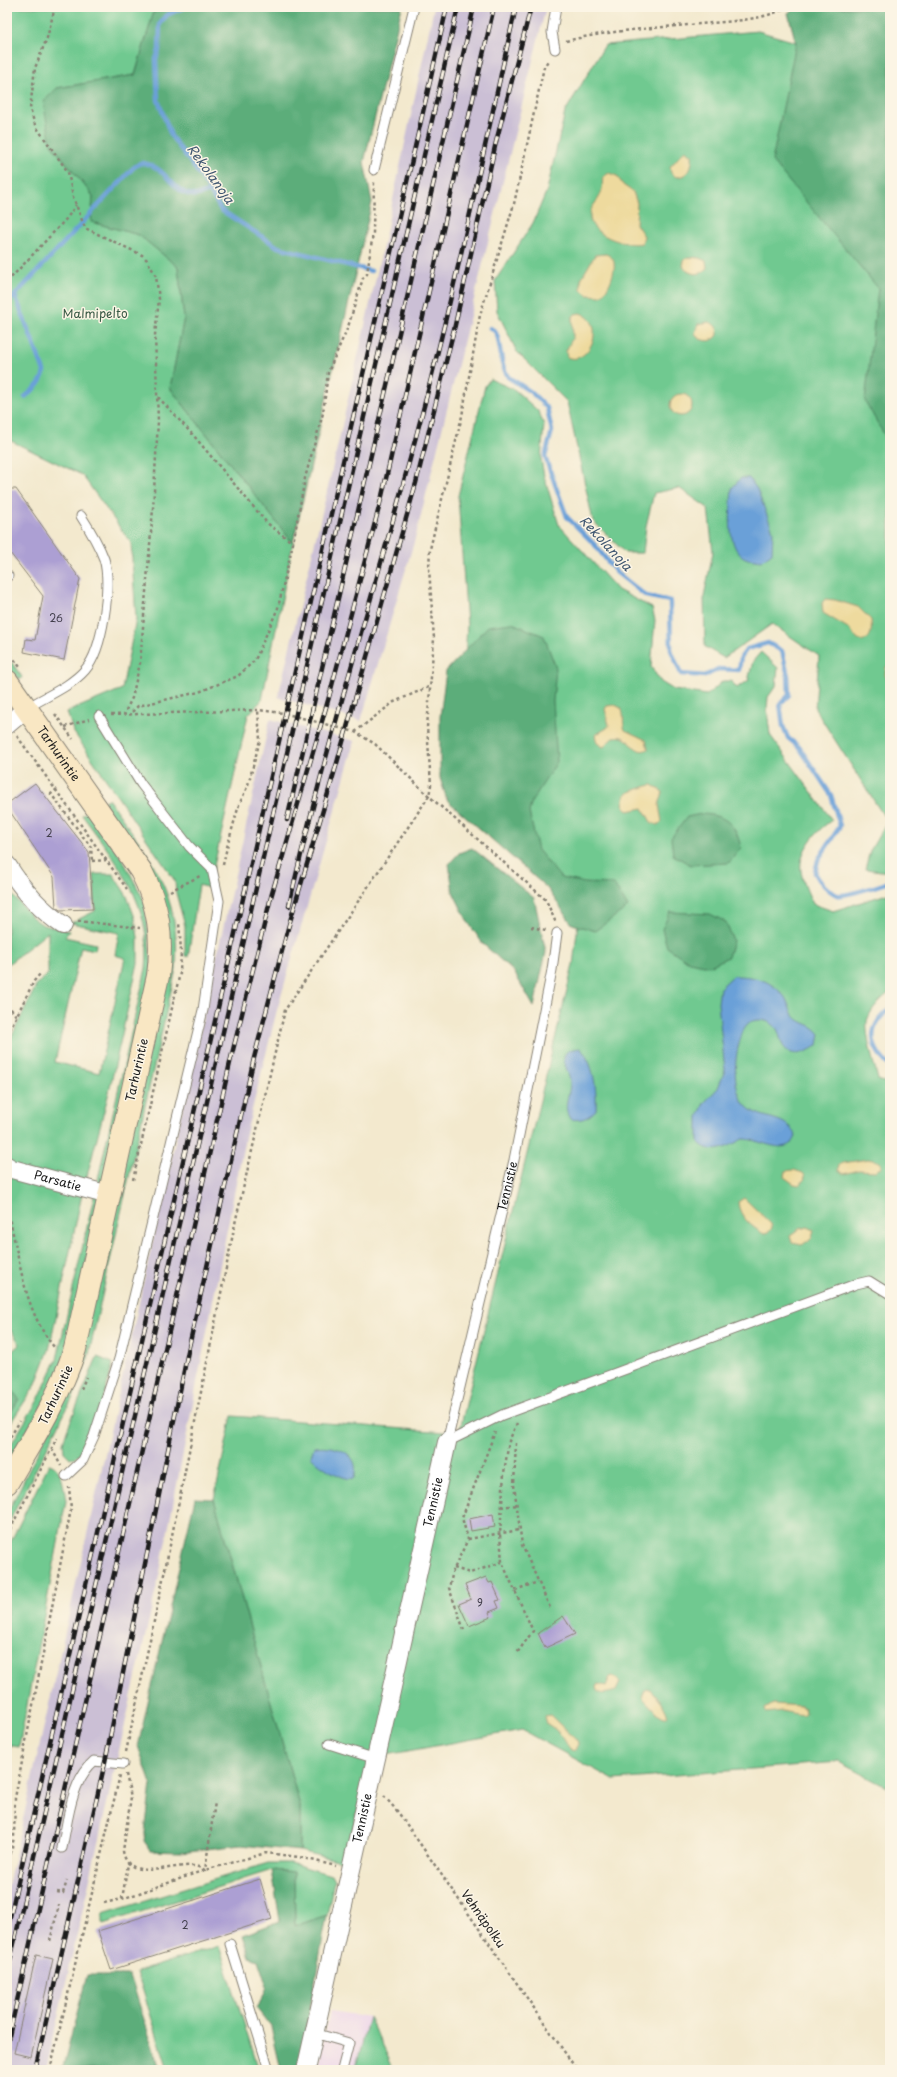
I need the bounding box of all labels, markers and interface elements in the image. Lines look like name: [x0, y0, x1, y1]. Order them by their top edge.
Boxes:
water label: Rekolanoja: [183, 140, 240, 208]
park label: Malmipelto: [62, 304, 128, 322]
water label: Rekolanoja: [576, 511, 638, 575]
house number: 26: [49, 610, 63, 625]
street label: Tarhurintie: [33, 722, 85, 785]
house number: 2: [45, 825, 53, 840]
street label: Tarhurintie: [120, 1036, 152, 1103]
street label: Tennistie: [492, 1159, 521, 1213]
street label: Parsatie: [32, 1165, 84, 1195]
street label: Tarhurintie: [33, 1362, 77, 1427]
street label: Tennistie: [418, 1475, 447, 1529]
house number: 9: [477, 1595, 483, 1610]
street label: Tennistie: [347, 1791, 376, 1845]
street label: Vehnäpolku: [457, 1886, 510, 1951]
house number: 2: [181, 1917, 189, 1932]

